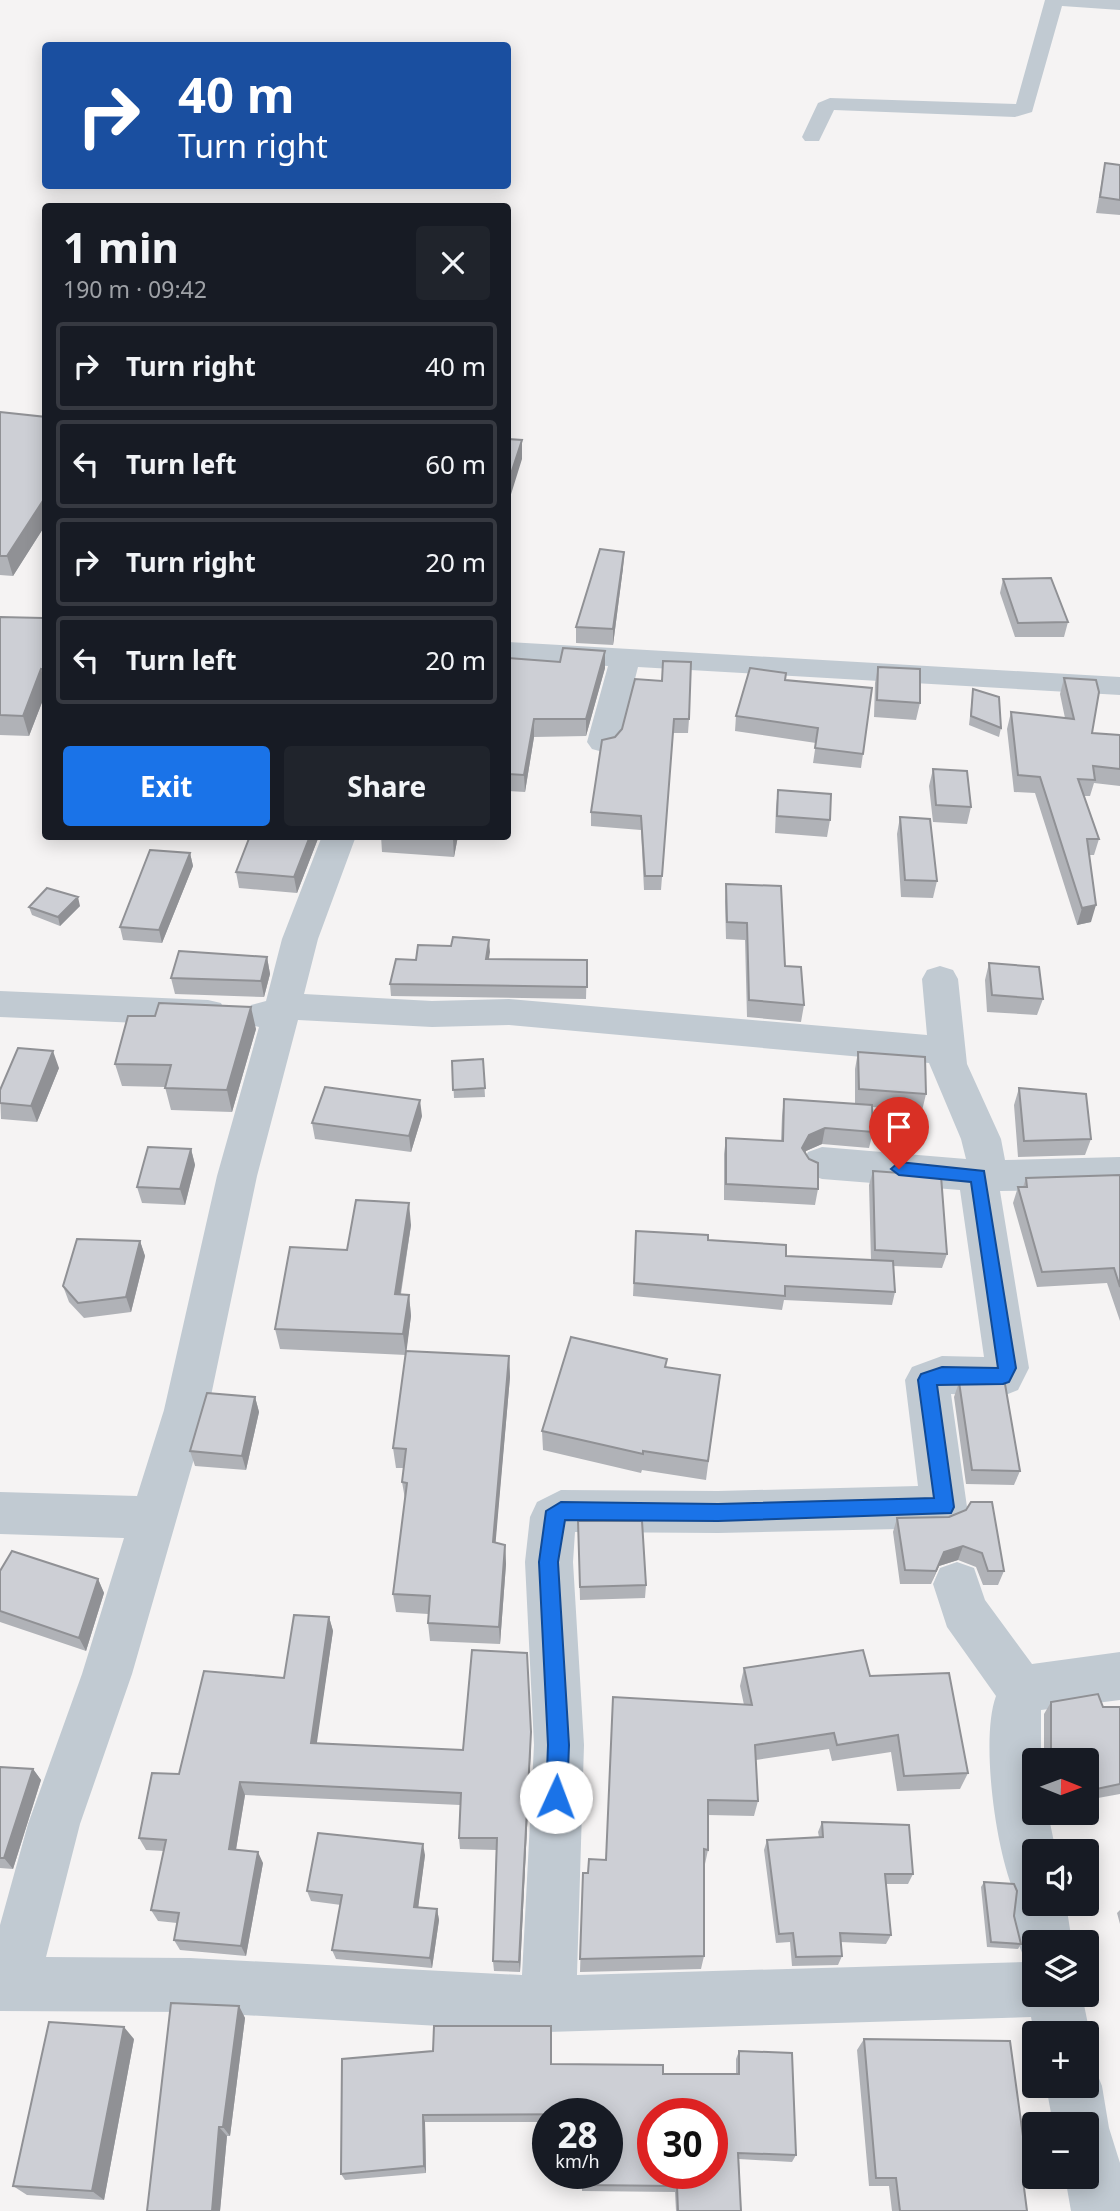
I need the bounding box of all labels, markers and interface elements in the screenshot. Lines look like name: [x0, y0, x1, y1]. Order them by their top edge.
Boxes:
text: 40 m: [178, 61, 295, 127]
icon: right: [63, 70, 154, 161]
text: Turn right: [178, 124, 328, 167]
text: 1 min: [63, 218, 179, 275]
button: close: [416, 226, 490, 300]
text: 190 m · 09:42: [63, 273, 207, 305]
icon: right: [67, 347, 105, 385]
text: Turn right: [126, 348, 256, 384]
text: 40 m: [425, 348, 486, 384]
icon: left: [67, 445, 105, 483]
text: Turn left: [126, 446, 237, 482]
text: 60 m: [425, 446, 486, 482]
icon: right: [67, 543, 105, 581]
text: Turn right: [126, 544, 256, 580]
text: 20 m: [425, 544, 486, 580]
icon: left: [67, 641, 105, 679]
text: Turn left: [126, 642, 237, 678]
text: 20 m: [425, 642, 486, 678]
button: Exit: [63, 746, 270, 826]
button: Share: [284, 746, 490, 826]
pin: [869, 1097, 929, 1169]
icon: arrive: [880, 1108, 918, 1146]
north arrow: [1022, 1748, 1099, 1825]
map controls: [1022, 1748, 1099, 2189]
position arrow: [519, 1760, 593, 1834]
button: sound: [1022, 1839, 1099, 1916]
button: layers: [1022, 1930, 1099, 2007]
button: +: [1022, 2021, 1099, 2098]
speed limit sign: 30: [637, 2098, 728, 2189]
text: 28: [557, 2111, 598, 2158]
button: −: [1022, 2112, 1099, 2189]
text: km/h: [555, 2149, 600, 2173]

